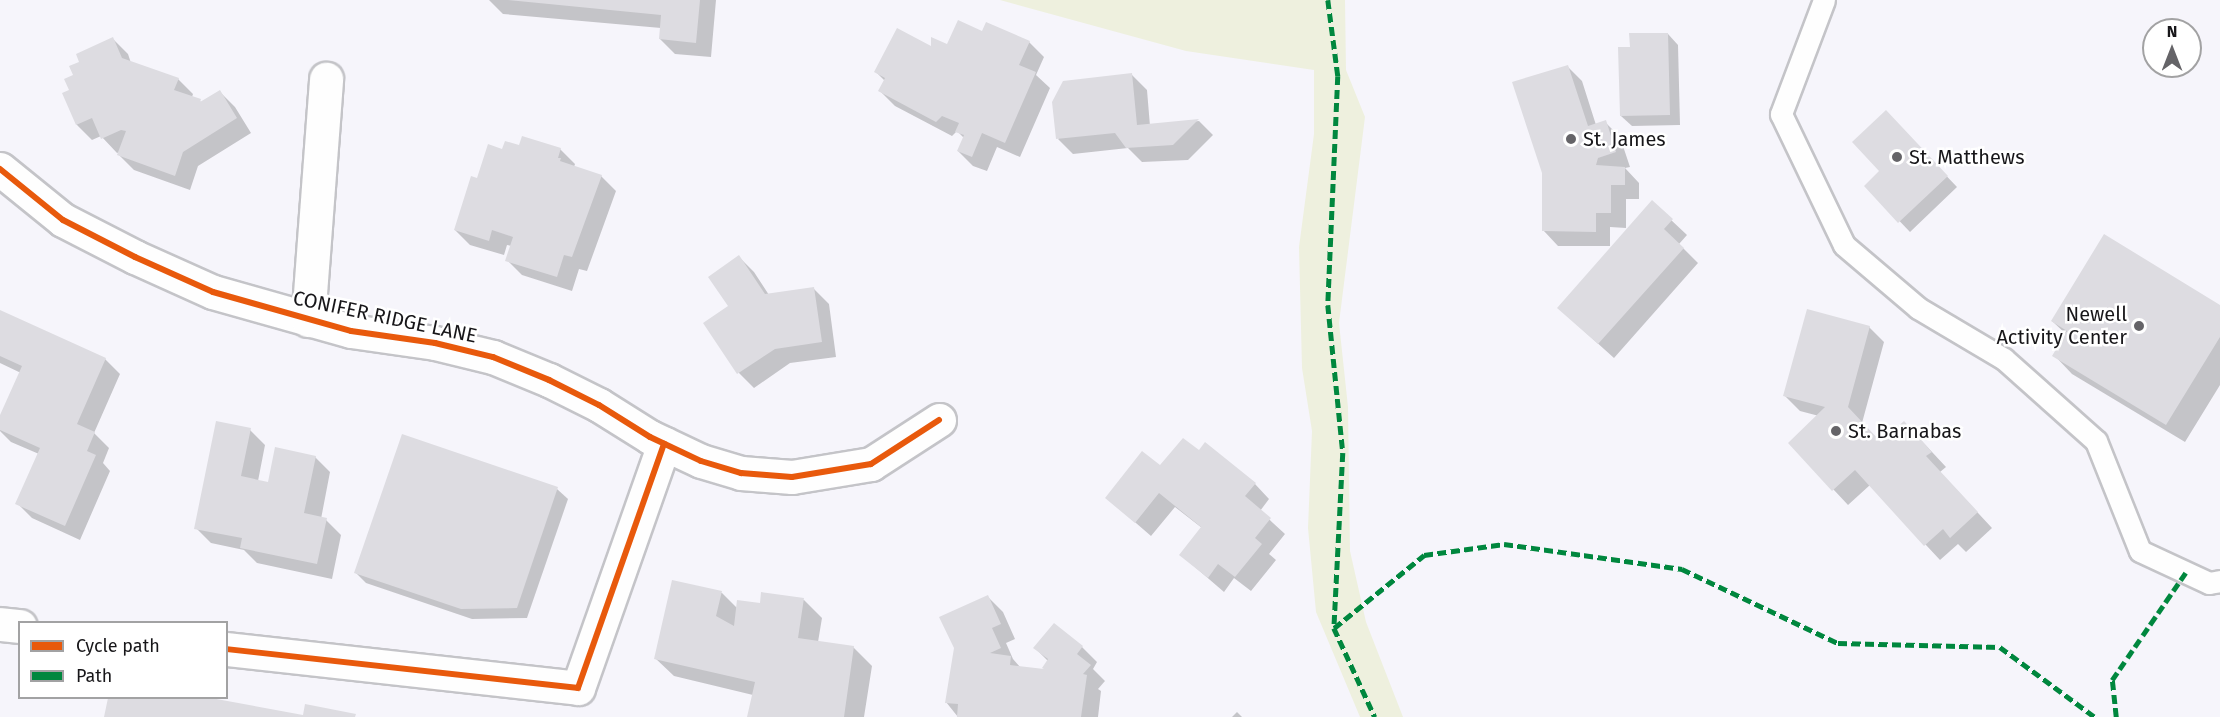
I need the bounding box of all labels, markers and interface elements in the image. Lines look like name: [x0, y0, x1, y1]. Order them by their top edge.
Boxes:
north arrow: [2142, 18, 2202, 78]
text: N: [2167, 22, 2177, 41]
place label: St. James: [1583, 127, 1666, 151]
marker: St. James: [1564, 132, 1578, 146]
place label: St. Matthews: [1909, 145, 2024, 169]
marker: St. Matthews: [1890, 150, 1904, 164]
street label: CONIFER RIDGE LANE: [291, 286, 479, 348]
place label: Newell Activity Center: [1996, 302, 2127, 349]
marker: Newell Activity Center: [2132, 319, 2146, 333]
place label: St. Barnabas: [1848, 419, 1961, 443]
marker: St. Barnabas: [1829, 424, 1843, 438]
legend: [18, 621, 228, 699]
text: Cycle path: [76, 635, 160, 657]
text: Path: [76, 665, 112, 687]

